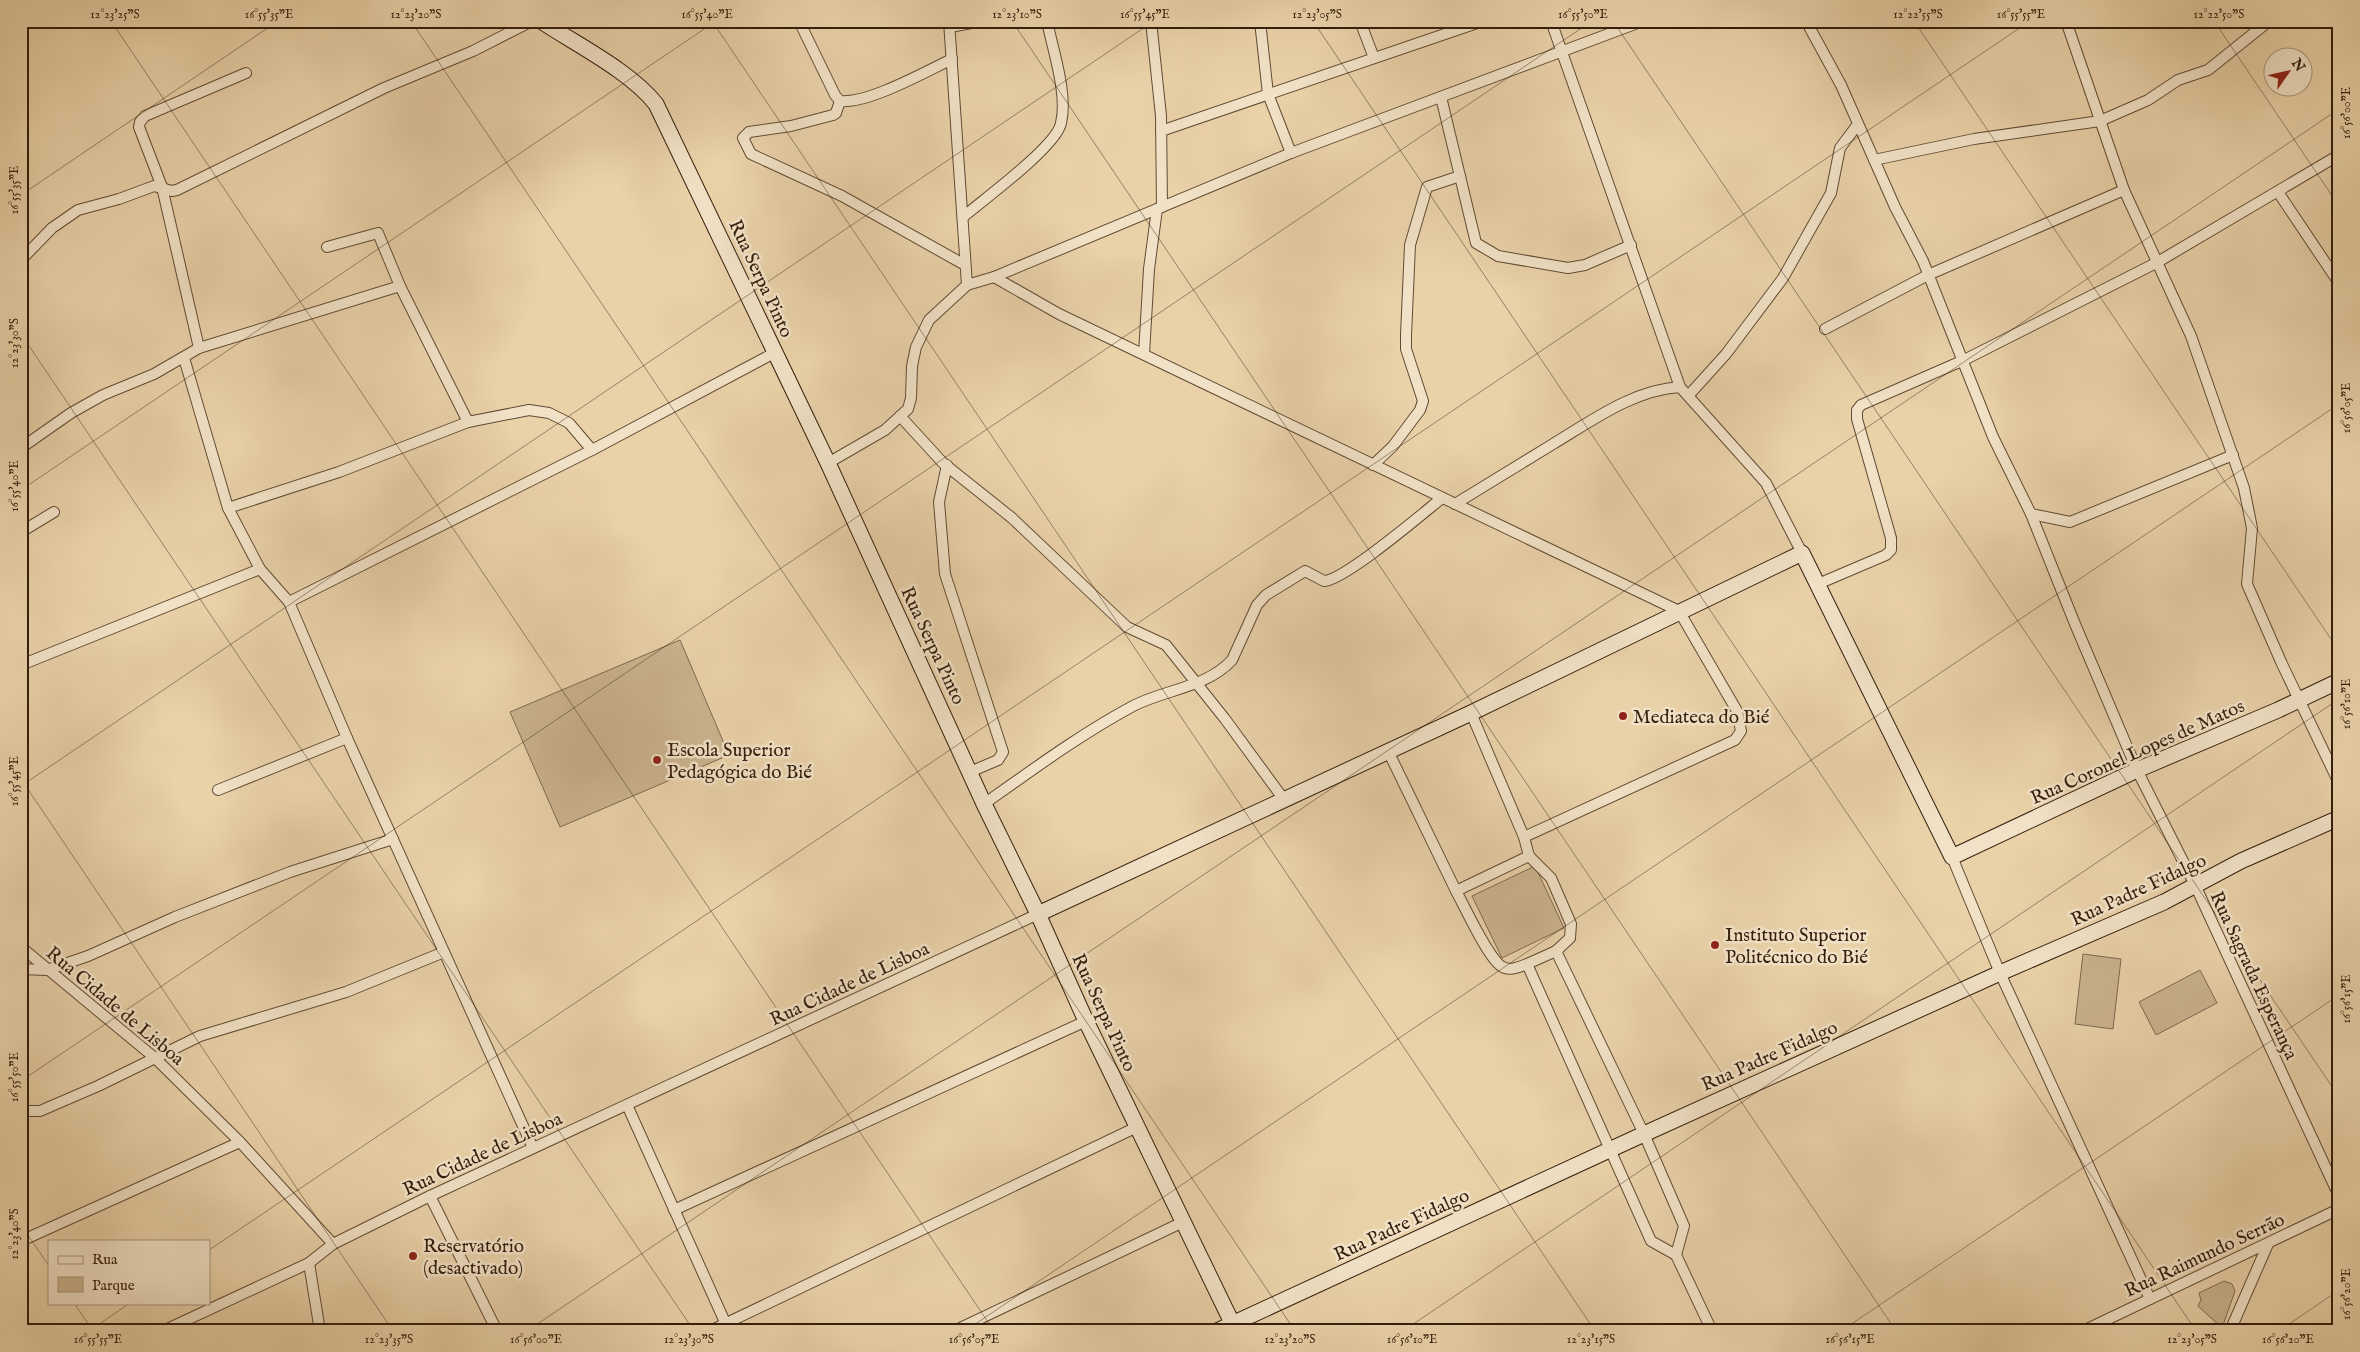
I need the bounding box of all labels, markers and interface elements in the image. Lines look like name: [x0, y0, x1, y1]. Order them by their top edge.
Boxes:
text: 12°23'25"S: [90, 7, 140, 22]
text: 16°55'35"E: [245, 7, 293, 22]
text: 12°23'20"S: [391, 7, 441, 22]
text: 16°55'40"E: [681, 7, 733, 22]
text: 12°23'10"S: [992, 7, 1042, 22]
text: 16°55'45"E: [1120, 7, 1170, 22]
text: 12°23'05"S: [1292, 7, 1342, 22]
text: 16°55'50"E: [1558, 7, 1608, 22]
text: 12°22'55"S: [1893, 7, 1943, 22]
text: 16°55'55"E: [1997, 7, 2045, 22]
text: 12°22'50"S: [2194, 7, 2244, 22]
north arrow: [2262, 48, 2312, 98]
text: N: [2287, 54, 2309, 75]
text: 16°56'00"E: [2339, 87, 2354, 139]
text: 16°55'35"E: [7, 166, 22, 214]
street label: Rua Serpa Pinto: [722, 216, 798, 342]
text: 12°23'30"S: [7, 318, 22, 368]
text: 16°56'05"E: [2339, 383, 2354, 433]
text: 16°55'40"E: [7, 460, 22, 512]
street label: Rua Serpa Pinto: [894, 583, 970, 709]
text: 16°56'10"E: [2339, 679, 2354, 729]
street label: Rua Coronel Lopes de Matos: [2027, 695, 2249, 811]
place label: Mediateca do Bié: [1633, 706, 1770, 730]
marker: Mediateca do Bié: [1617, 710, 1629, 722]
place label: Escola Superior Pedagógica do Bié: [667, 739, 812, 785]
marker: Escola Superior Pedagógica do Bié: [651, 754, 663, 766]
text: 16°55'45"E: [7, 756, 22, 806]
street label: Rua Padre Fidalgo: [2067, 849, 2210, 933]
street label: Rua Sagrada Esperança: [2204, 888, 2303, 1065]
place label: Instituto Superior Politécnico do Bié: [1725, 924, 1868, 970]
street label: Rua Cidade de Lisboa: [766, 937, 934, 1032]
marker: Instituto Superior Politécnico do Bié: [1709, 939, 1721, 951]
street label: Rua Cidade de Lisboa: [41, 942, 189, 1072]
street label: Rua Serpa Pinto: [1065, 950, 1141, 1076]
text: 16°56'15"E: [2339, 974, 2354, 1024]
street label: Rua Padre Fidalgo: [1698, 1016, 1842, 1098]
text: 16°55'50"E: [7, 1052, 22, 1102]
street label: Rua Cidade de Lisboa: [399, 1107, 567, 1202]
street label: Rua Padre Fidalgo: [1330, 1184, 1473, 1268]
text: 12°23'40"S: [7, 1208, 22, 1260]
street label: Rua Raimundo Serrão: [2121, 1208, 2289, 1303]
place label: Reservatório (desactivado): [423, 1235, 524, 1281]
legend: [48, 1240, 210, 1304]
text: Rua: [92, 1250, 118, 1269]
marker: Reservatório (desactivado): [407, 1250, 419, 1262]
text: 16°56'20"E: [2339, 1268, 2354, 1320]
text: Parque: [92, 1276, 135, 1295]
text: 16°55'55"E: [74, 1332, 122, 1347]
text: 12°23'35"S: [365, 1332, 413, 1347]
text: 16°56'00"E: [510, 1332, 562, 1347]
text: 12°23'30"S: [664, 1332, 714, 1347]
text: 16°56'05"E: [949, 1332, 999, 1347]
text: 12°23'20"S: [1265, 1332, 1315, 1347]
text: 16°56'10"E: [1387, 1332, 1437, 1347]
text: 12°23'15"S: [1567, 1332, 1615, 1347]
text: 16°56'15"E: [1825, 1332, 1875, 1347]
text: 12°23'05"S: [2167, 1332, 2217, 1347]
text: 16°56'20"E: [2262, 1332, 2314, 1347]

